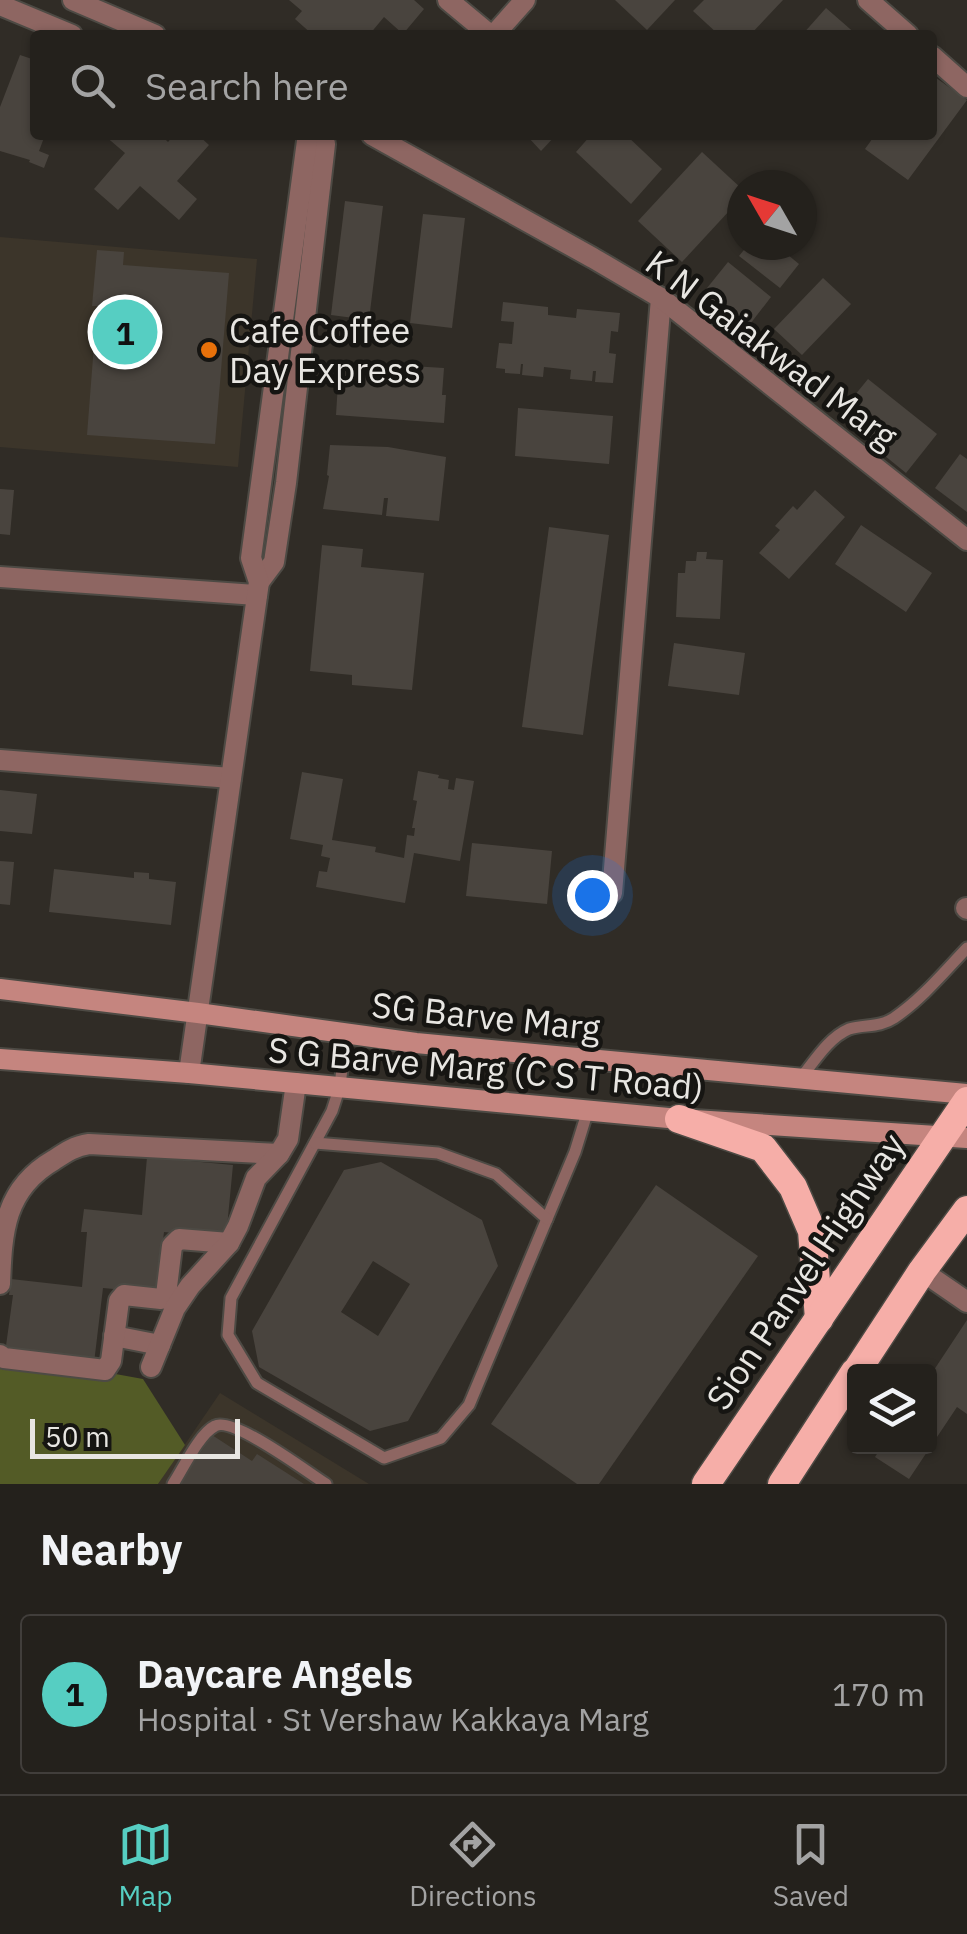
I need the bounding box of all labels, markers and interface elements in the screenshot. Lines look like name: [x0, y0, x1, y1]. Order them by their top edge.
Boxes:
search box: [30, 30, 937, 140]
icon: search: [65, 58, 120, 113]
text: Search here: [145, 61, 349, 110]
north arrow: [727, 170, 817, 260]
street label: K N Gaiakwad Marg: [637, 239, 908, 459]
pin: 1: [92, 294, 158, 370]
place label: Cafe Coffee Day Express: [229, 307, 421, 393]
marker: Cafe Coffee Day Express: [198, 339, 220, 361]
your location: [567, 870, 618, 921]
street label: SG Barve Marg: [369, 981, 603, 1051]
street label: S G Barve Marg (C S T Road): [266, 1026, 706, 1110]
street label: Sion Panvel Highway: [695, 1124, 915, 1418]
map controls: [847, 1364, 937, 1454]
button: layers: [847, 1364, 937, 1454]
scale bar: [30, 1414, 240, 1458]
text: 50 m: [45, 1418, 110, 1455]
text: Nearby: [40, 1522, 182, 1577]
text: Daycare Angels: [137, 1649, 413, 1698]
text: 1: [65, 1673, 84, 1715]
text: 170 m: [832, 1673, 925, 1715]
text: Hospital · St Vershaw Kakkaya Marg: [137, 1698, 649, 1740]
tab: Map: [118, 1817, 173, 1914]
tab: Directions: [409, 1817, 537, 1914]
tab: Saved: [773, 1817, 849, 1914]

